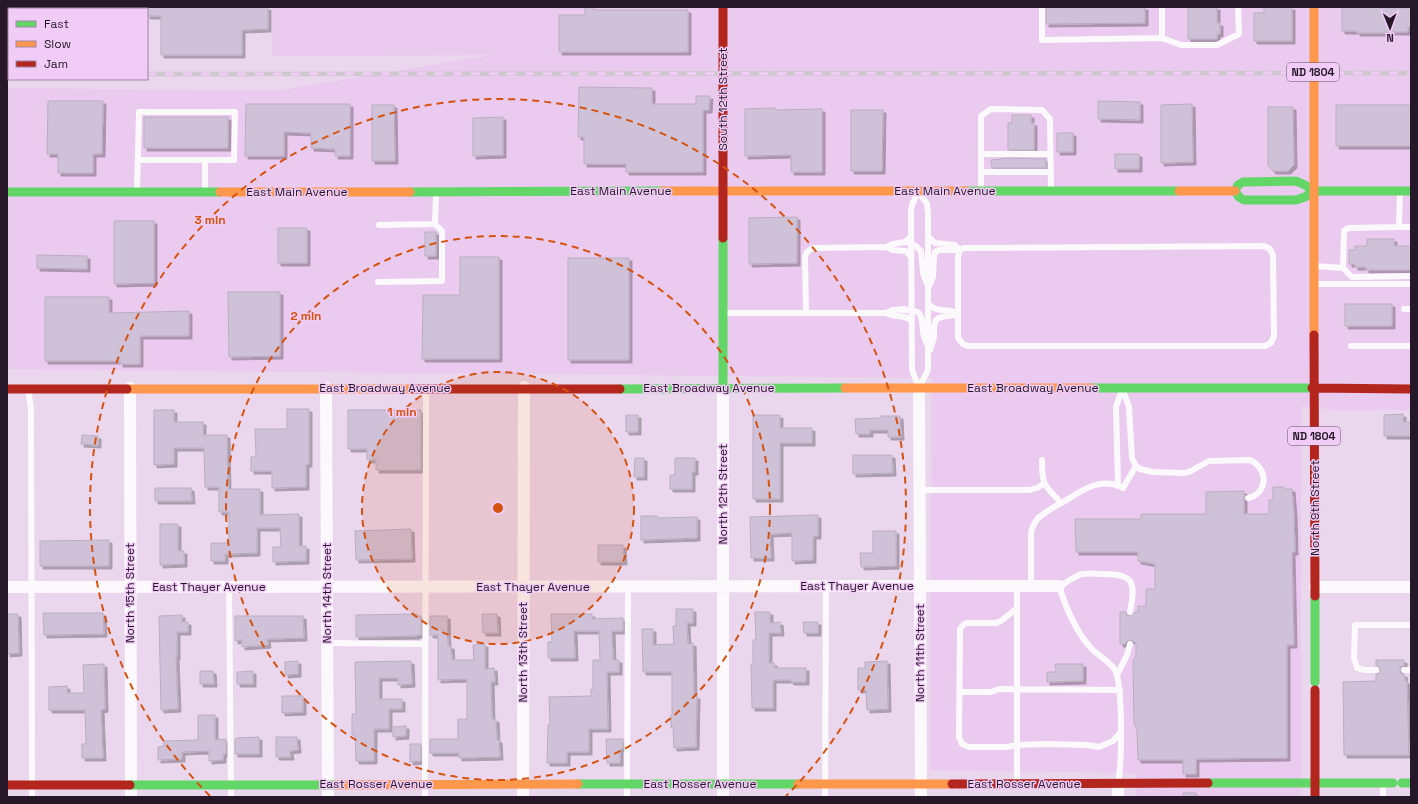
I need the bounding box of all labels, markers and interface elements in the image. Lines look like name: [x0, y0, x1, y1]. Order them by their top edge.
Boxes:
legend: [8, 8, 148, 80]
north arrow: [1370, 8, 1410, 48]
text: Fast: [44, 16, 69, 32]
text: N: [1386, 31, 1394, 45]
text: Slow: [44, 36, 71, 52]
street label: South 12th Street: [715, 48, 731, 150]
text: Jam: [44, 56, 68, 72]
road number: ND 1804: [1287, 63, 1339, 81]
street label: East Main Avenue: [570, 183, 672, 199]
street label: East Main Avenue: [894, 183, 996, 199]
street label: East Main Avenue: [246, 184, 348, 200]
text: 3 min: [194, 212, 226, 228]
text: 2 min: [290, 308, 322, 324]
street label: East Broadway Avenue: [319, 380, 451, 396]
street label: East Broadway Avenue: [643, 380, 775, 396]
street label: East Broadway Avenue: [967, 380, 1099, 396]
text: 1 min: [387, 404, 417, 420]
road number: ND 1804: [1288, 427, 1340, 445]
street label: North 12th Street: [715, 444, 731, 544]
street label: North 9th Street: [1307, 460, 1323, 556]
centre of rings: [491, 501, 505, 515]
street label: North 14th Street: [319, 542, 335, 644]
street label: North 15th Street: [122, 543, 138, 643]
street label: East Thayer Avenue: [800, 578, 914, 594]
street label: East Thayer Avenue: [152, 579, 266, 595]
street label: East Thayer Avenue: [476, 579, 590, 595]
street label: North 13th Street: [515, 602, 531, 702]
street label: North 11th Street: [912, 604, 928, 702]
street label: East Rosser Avenue: [320, 776, 432, 792]
street label: East Rosser Avenue: [644, 776, 756, 792]
street label: East Rosser Avenue: [968, 776, 1080, 792]

